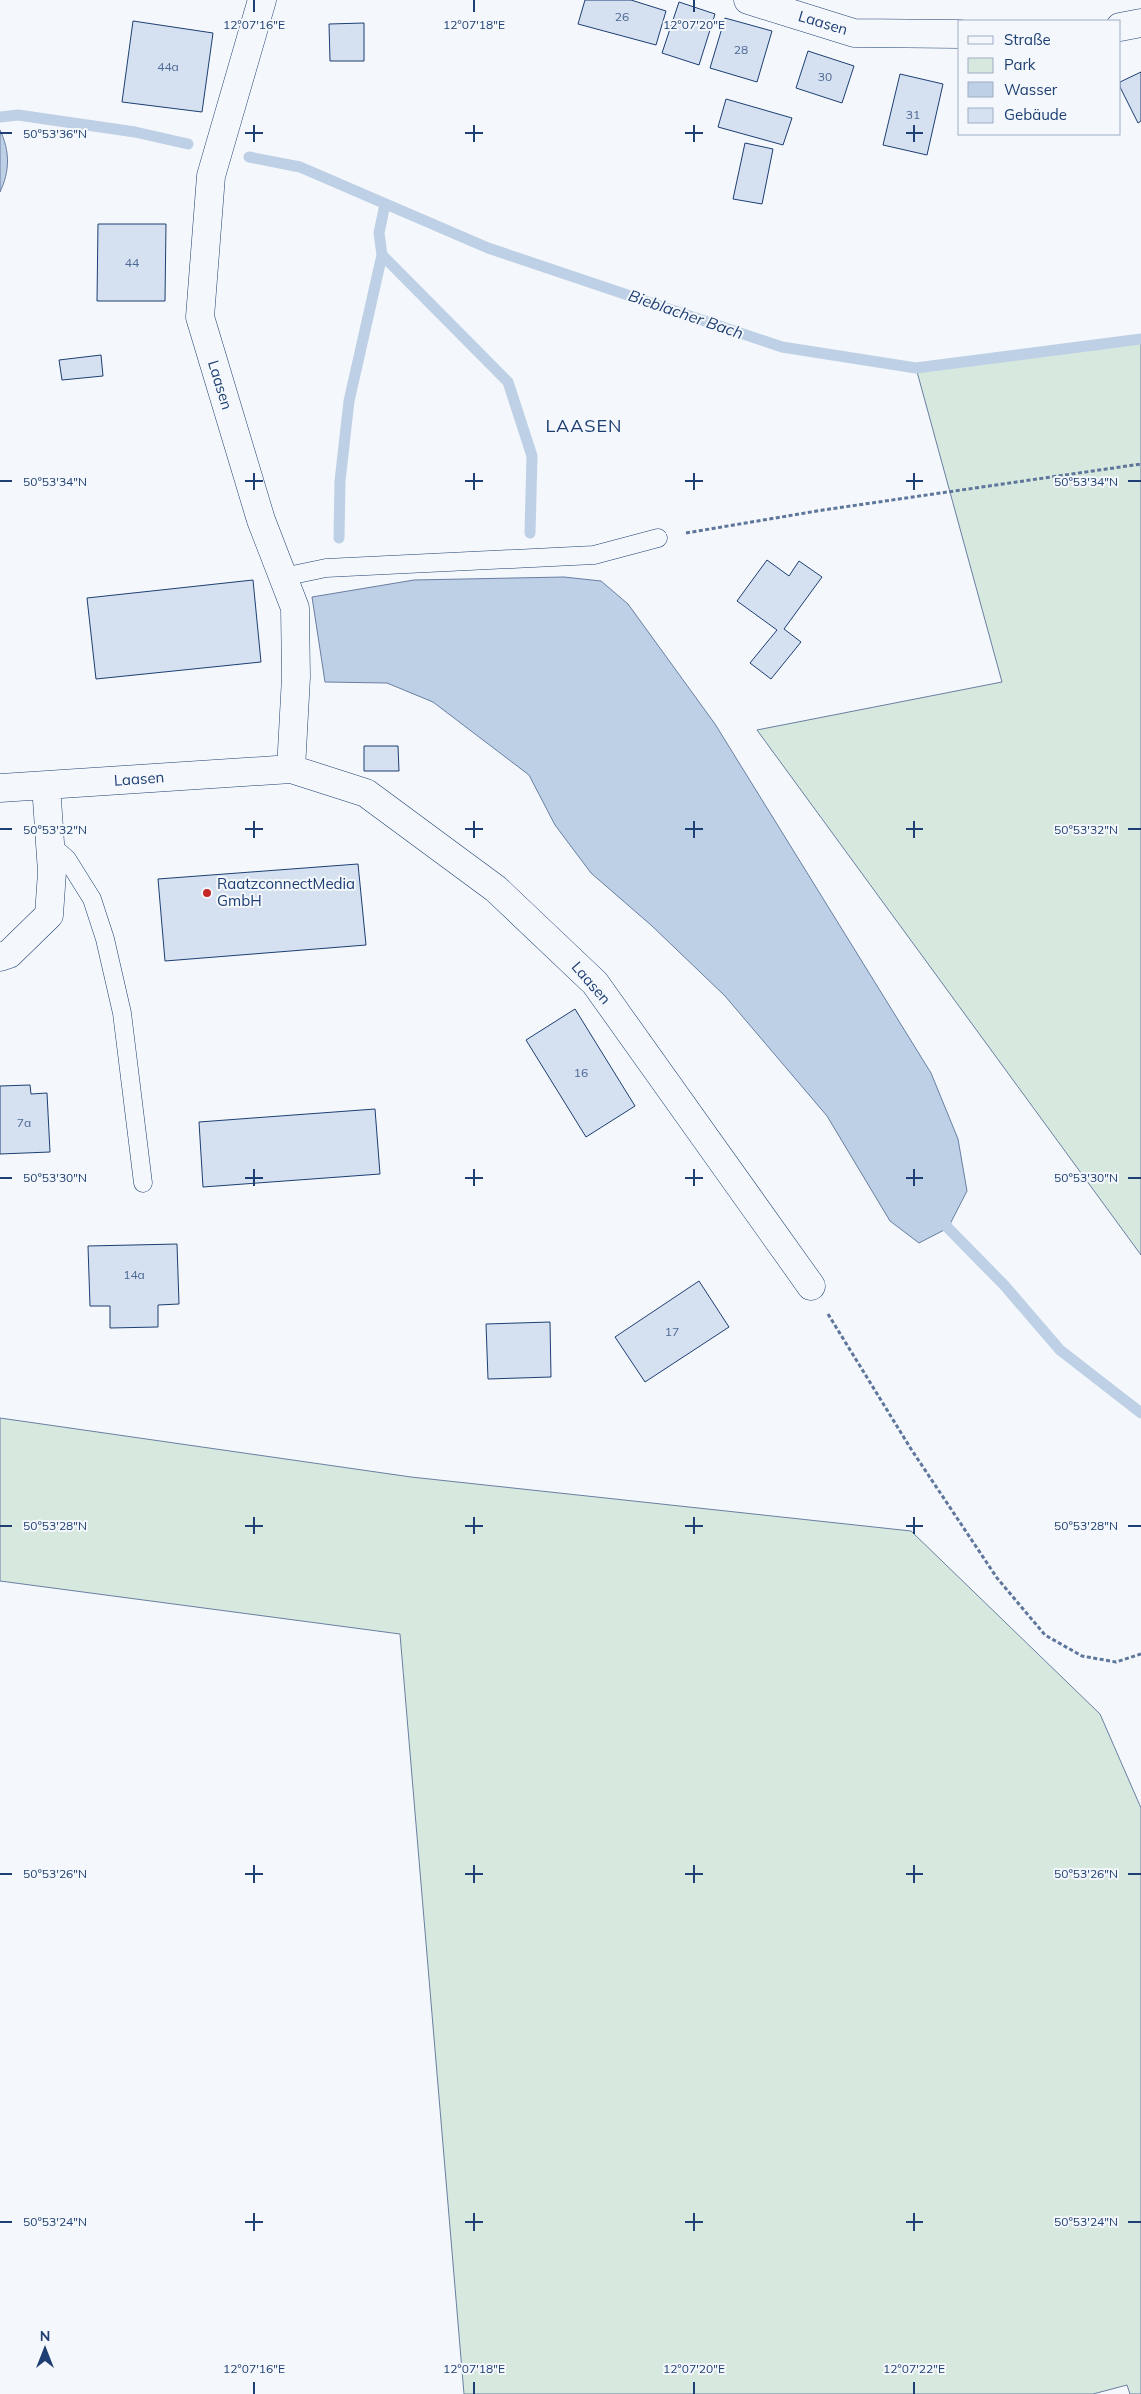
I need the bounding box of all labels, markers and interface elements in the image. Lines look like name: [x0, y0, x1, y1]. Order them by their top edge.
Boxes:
street label: Laasen: [796, 6, 850, 39]
house number: 26: [615, 9, 629, 24]
text: 12°07'16"E: [223, 17, 285, 32]
text: 12°07'18"E: [443, 17, 505, 32]
text: 12°07'20"E: [663, 17, 725, 32]
legend: [958, 20, 1121, 135]
text: Straße: [1004, 30, 1051, 49]
house number: 28: [734, 42, 748, 57]
text: Park: [1004, 55, 1036, 74]
house number: 44a: [157, 59, 179, 74]
house number: 30: [818, 69, 832, 84]
text: Wasser: [1004, 80, 1058, 99]
text: Gebäude: [1004, 105, 1067, 124]
house number: 31: [906, 107, 920, 122]
text: 50°53'36"N: [23, 126, 87, 141]
house number: 44: [125, 255, 139, 270]
water label: Bieblacher Bach: [626, 285, 746, 343]
street label: Laasen: [204, 358, 237, 412]
district label: LAASEN: [545, 414, 623, 437]
text: 50°53'34"N: [23, 474, 87, 489]
text: 50°53'34"N: [1054, 474, 1118, 489]
street label: Laasen: [113, 767, 165, 790]
text: 50°53'32"N: [23, 822, 87, 837]
text: 50°53'32"N: [1054, 822, 1118, 837]
place label: RaatzconnectMedia GmbH: [217, 874, 355, 910]
marker: RaatzconnectMedia GmbH: [201, 887, 213, 899]
street label: Laasen: [568, 957, 615, 1008]
house number: 16: [574, 1065, 588, 1080]
house number: 7a: [17, 1115, 31, 1130]
text: 50°53'30"N: [23, 1170, 87, 1185]
text: 50°53'30"N: [1054, 1170, 1118, 1185]
house number: 14a: [123, 1267, 145, 1282]
house number: 17: [665, 1324, 679, 1339]
text: 50°53'28"N: [23, 1518, 87, 1533]
text: 50°53'28"N: [1054, 1518, 1118, 1533]
text: 50°53'26"N: [23, 1866, 87, 1881]
text: 50°53'26"N: [1054, 1866, 1118, 1881]
text: 50°53'24"N: [23, 2214, 87, 2229]
text: 50°53'24"N: [1054, 2214, 1118, 2229]
north arrow: [20, 2324, 70, 2374]
text: N: [40, 2327, 50, 2345]
text: 12°07'16"E: [223, 2361, 285, 2376]
text: 12°07'18"E: [443, 2361, 505, 2376]
text: 12°07'20"E: [663, 2361, 725, 2376]
text: 12°07'22"E: [883, 2361, 945, 2376]

